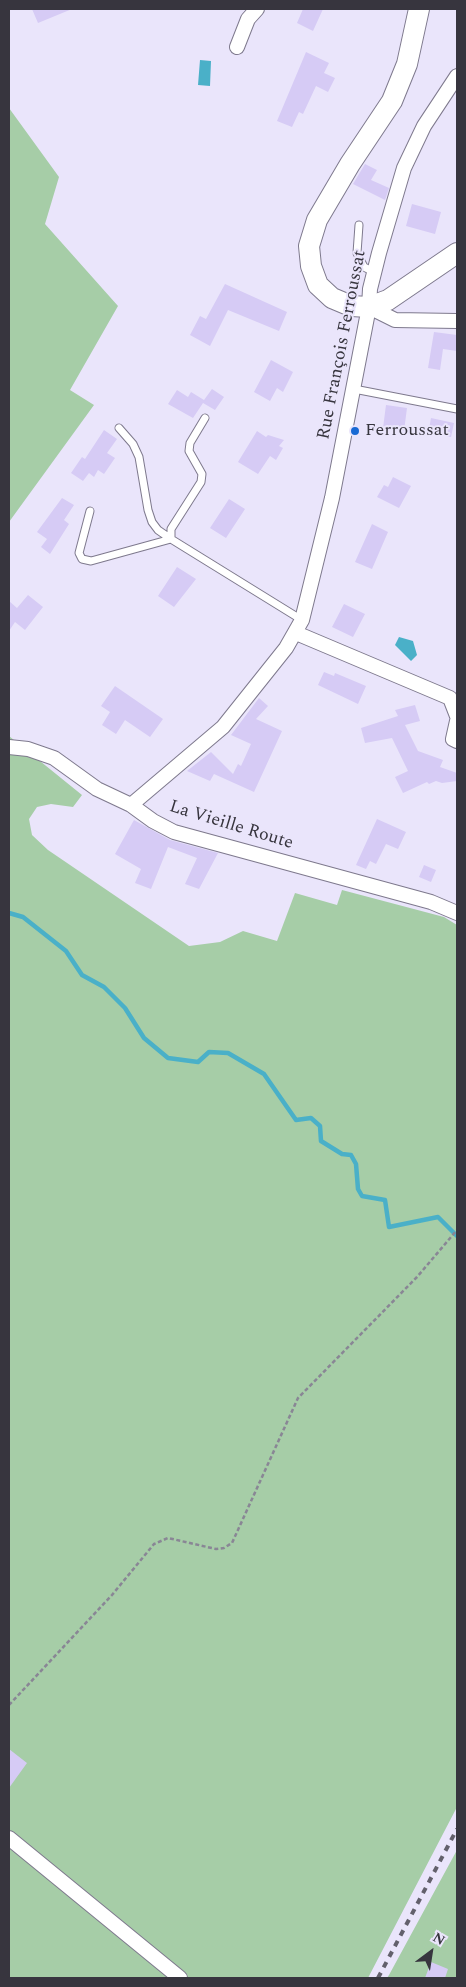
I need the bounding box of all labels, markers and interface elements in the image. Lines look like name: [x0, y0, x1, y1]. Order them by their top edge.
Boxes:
street label: Rue François Ferroussat: [314, 248, 372, 442]
place label: Ferroussat: [365, 420, 449, 442]
marker: Ferroussat: [349, 425, 361, 437]
street label: La Vieille Route: [166, 797, 296, 855]
north arrow: [406, 1927, 456, 1977]
text: N: [429, 1927, 449, 1951]

